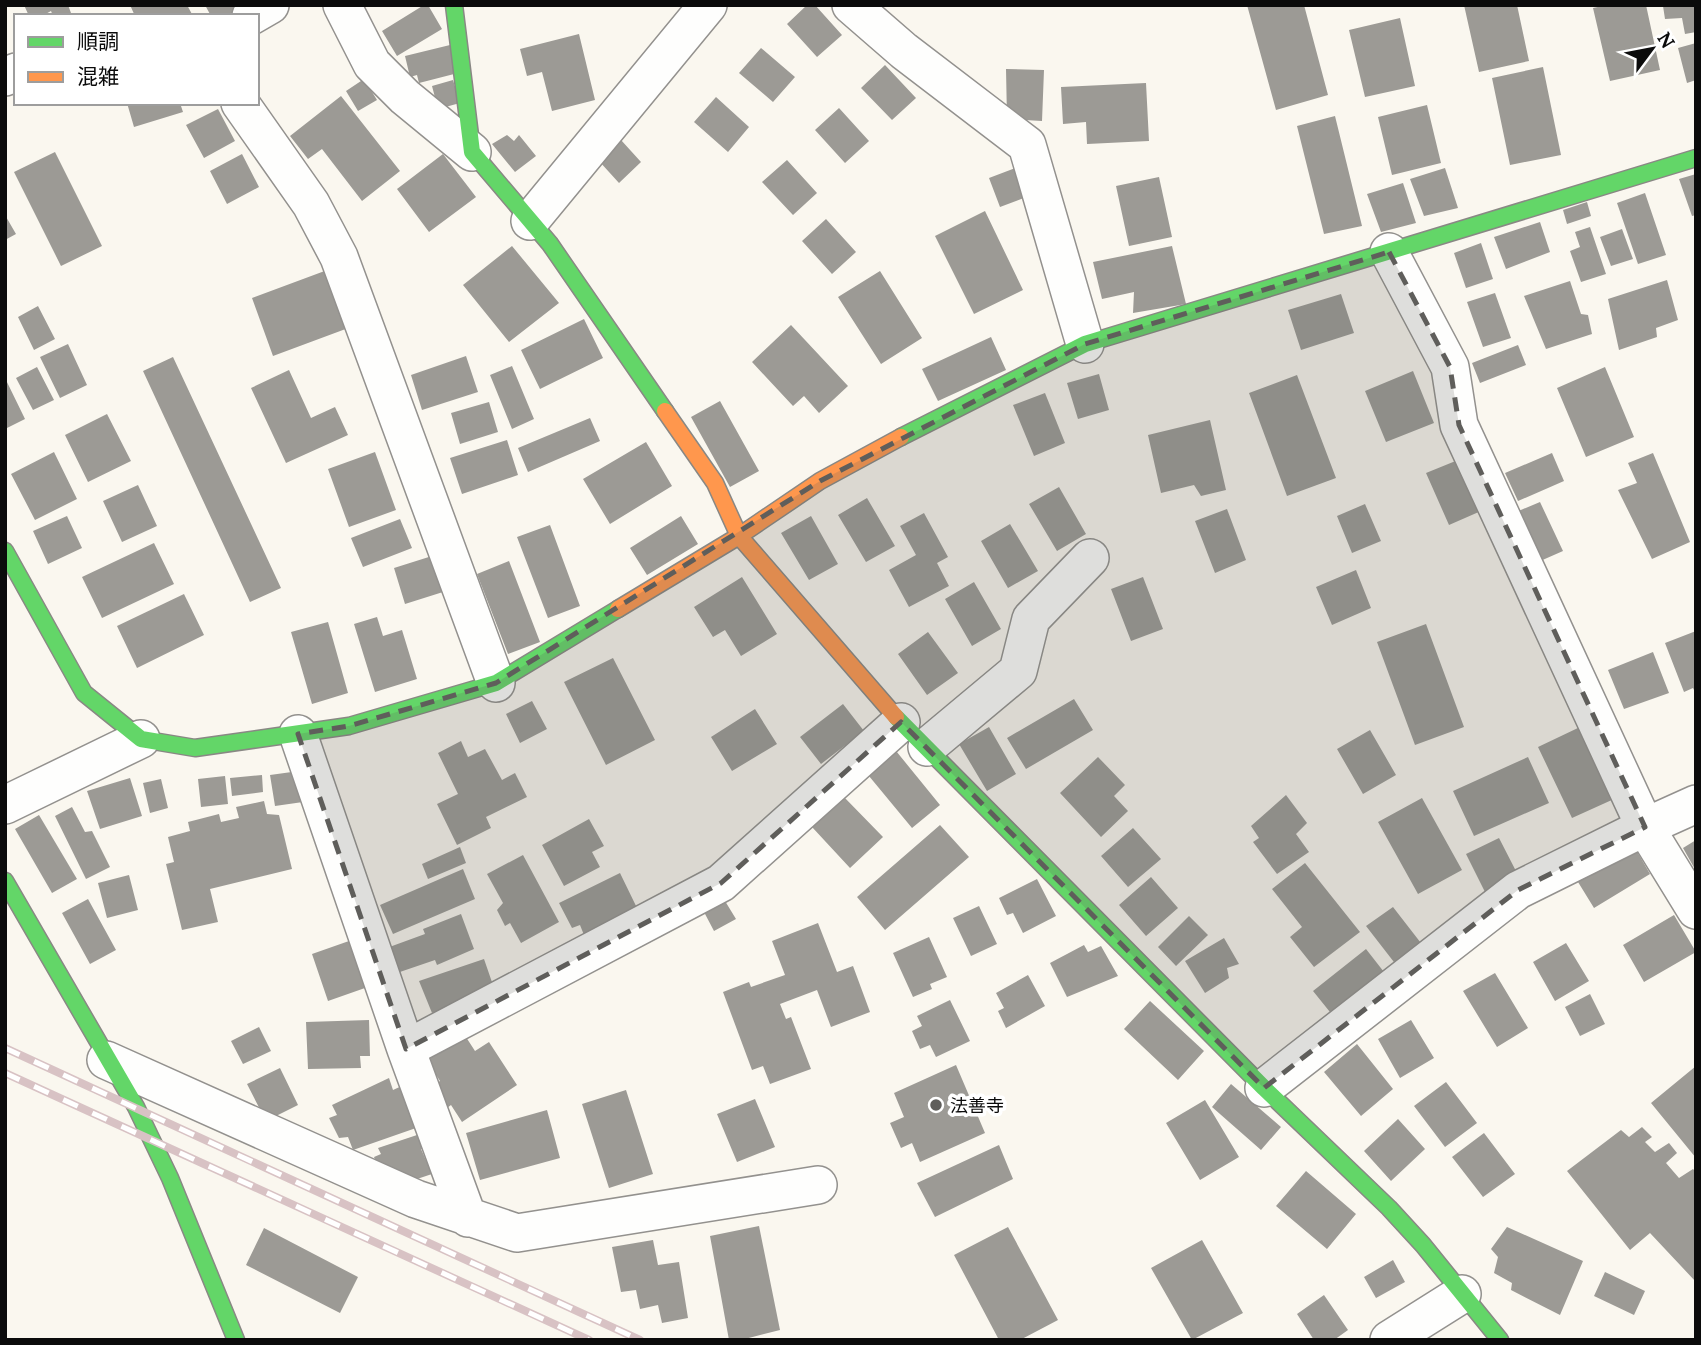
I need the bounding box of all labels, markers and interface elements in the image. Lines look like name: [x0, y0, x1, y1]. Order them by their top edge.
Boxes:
legend: [14, 14, 259, 105]
north arrow: [1617, 14, 1687, 84]
text: N: [1652, 27, 1681, 53]
text: 順調: [77, 28, 119, 55]
text: 混雑: [77, 63, 119, 90]
place label: 法善寺: [950, 1094, 1004, 1117]
marker: 法善寺: [928, 1097, 944, 1113]

